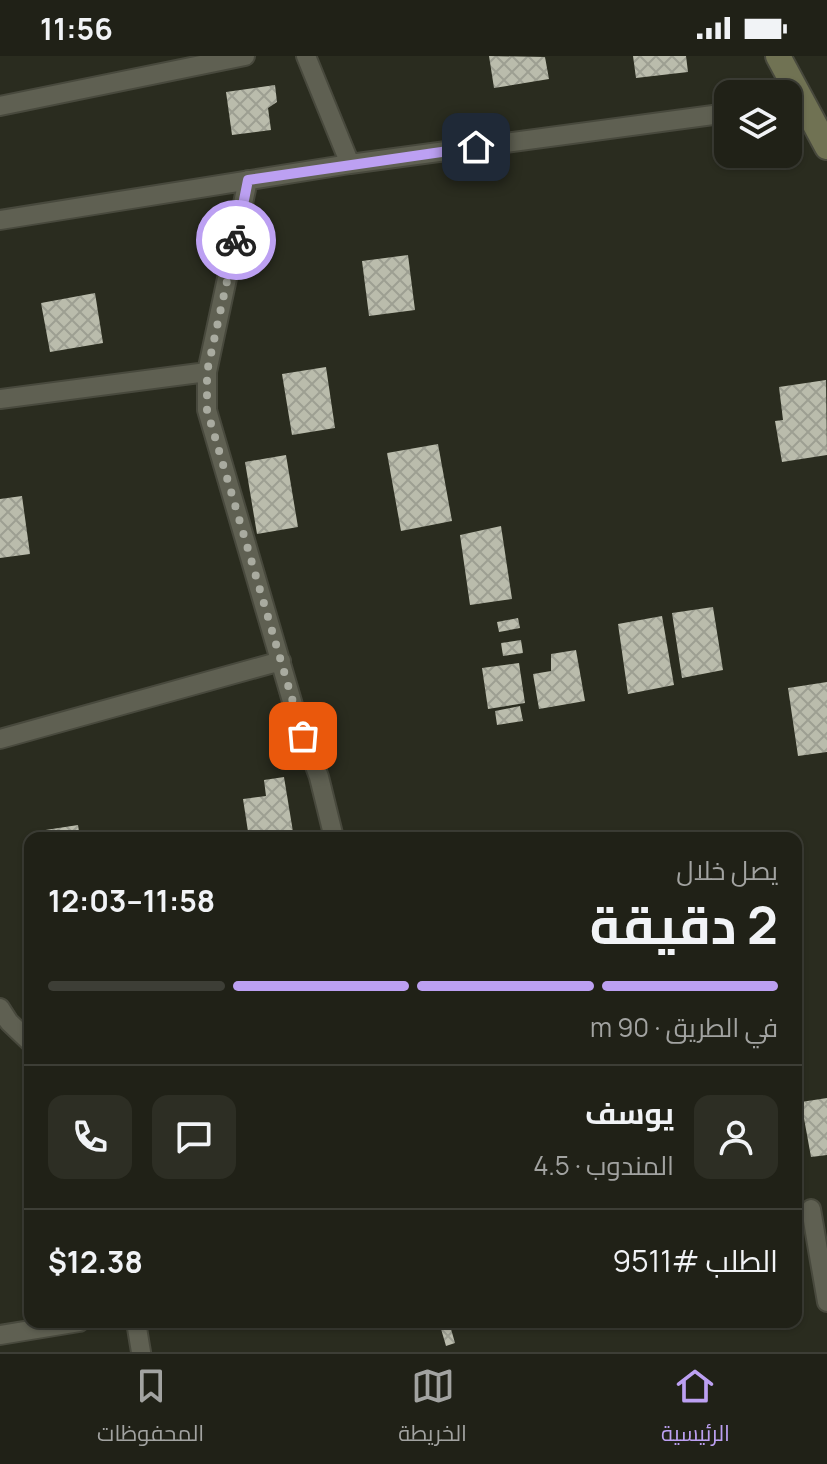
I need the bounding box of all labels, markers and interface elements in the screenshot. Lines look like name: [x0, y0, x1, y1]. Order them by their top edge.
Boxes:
text: 11:56: [40, 8, 113, 49]
map controls: [714, 80, 802, 168]
button: layers: [714, 80, 802, 168]
pin: [442, 113, 510, 181]
icon: home: [454, 125, 498, 169]
courier: [196, 200, 276, 280]
icon: bike: [214, 218, 258, 262]
pin: [269, 702, 337, 770]
icon: bag: [281, 714, 325, 758]
text: يصل خلال: [676, 852, 778, 888]
text: 11:58–12:03: [48, 880, 215, 921]
text: 2 دقيقة: [590, 889, 778, 960]
text: في الطريق · 90 m: [590, 1009, 778, 1045]
text: يوسف: [585, 1092, 674, 1133]
button: phone: [48, 1095, 132, 1179]
button: chat: [152, 1095, 236, 1179]
button: person: [694, 1095, 778, 1179]
text: المندوب · 4.5: [533, 1147, 674, 1183]
text: الطلب #9511: [613, 1240, 778, 1281]
text: $12.38: [48, 1241, 143, 1282]
tab: المحفوظات: [97, 1364, 204, 1454]
tab: الخريطة: [398, 1364, 467, 1454]
tab: الرئيسية: [661, 1364, 730, 1454]

